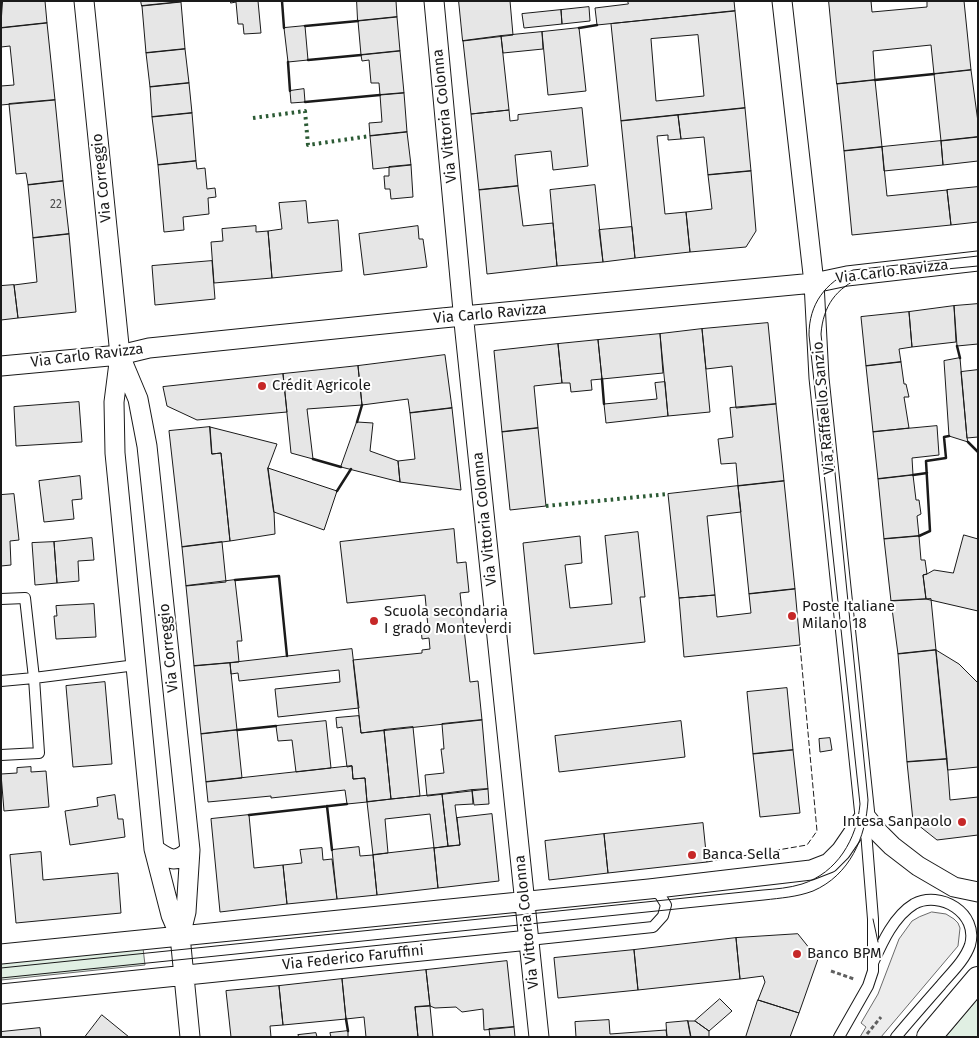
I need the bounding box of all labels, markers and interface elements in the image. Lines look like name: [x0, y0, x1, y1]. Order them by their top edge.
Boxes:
street label: Via Vittoria Colonna: [429, 48, 461, 184]
street label: Via Correggio: [88, 133, 116, 223]
house number: 22: [50, 198, 62, 212]
street label: Via Carlo Ravizza: [835, 256, 949, 288]
street label: Via Carlo Ravizza: [433, 300, 547, 328]
street label: Via Carlo Ravizza: [30, 340, 144, 372]
street label: Via Raffaello Sanzio: [809, 340, 839, 476]
place label: Crédit Agricole: [272, 377, 371, 395]
marker: Crédit Agricole: [256, 380, 268, 392]
street label: Via Vittoria Colonna: [469, 451, 501, 587]
place label: Poste Italiane Milano 18: [802, 598, 895, 633]
street label: Via Correggio: [155, 603, 183, 693]
place label: Scuola secondaria I grado Monteverdi: [384, 603, 512, 638]
marker: Poste Italiane Milano 18: [786, 610, 798, 622]
marker: Scuola secondaria I grado Monteverdi: [368, 615, 380, 627]
place label: Intesa Sanpaolo: [843, 813, 952, 831]
marker: Intesa Sanpaolo: [956, 816, 968, 828]
place label: Banca Sella: [702, 846, 780, 864]
marker: Banca Sella: [686, 849, 698, 861]
street label: Via Vittoria Colonna: [511, 854, 543, 990]
street label: Via Federico Faruffini: [281, 942, 425, 974]
place label: Banco BPM: [807, 945, 882, 963]
marker: Banco BPM: [791, 948, 803, 960]

